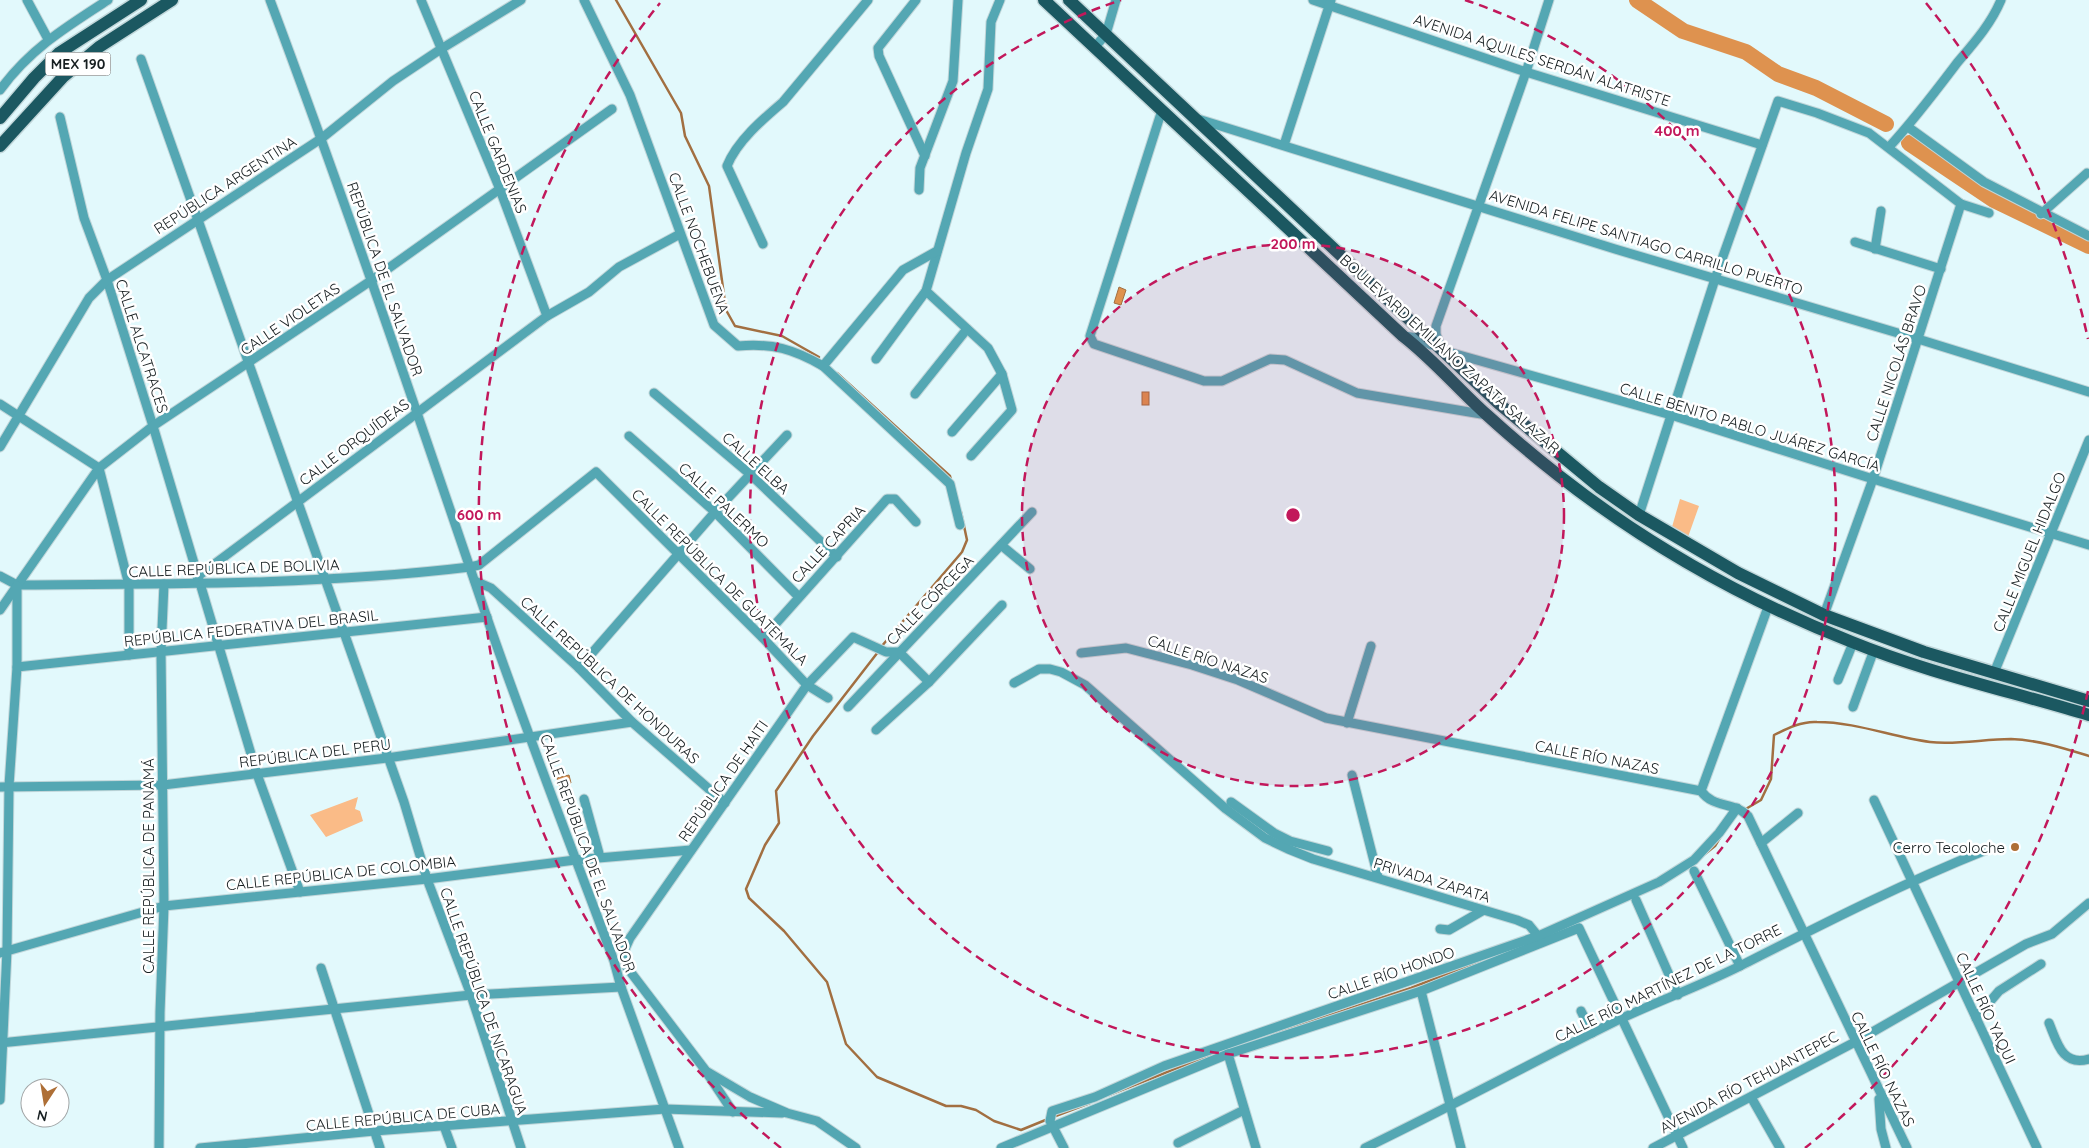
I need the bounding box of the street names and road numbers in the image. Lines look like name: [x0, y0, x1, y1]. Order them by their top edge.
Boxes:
street label: AVENIDA AQUILES SERDÁN ALATRISTE: [1411, 9, 1673, 111]
road number: MEX 190: [46, 52, 110, 76]
street label: CALLE GARDENIAS: [465, 88, 531, 216]
street label: REPÚBLICA ARGENTINA: [150, 132, 300, 238]
street label: CALLE NOCHEBUENA: [665, 170, 734, 317]
street label: REPÚBLICA DE EL SALVADOR: [343, 179, 427, 379]
street label: AVENIDA FELIPE SANTIAGO CARRILLO PUERTO: [1487, 185, 1805, 299]
street label: BOULEVARD EMILIANO ZAPATA SALAZAR: [1336, 250, 1564, 458]
street label: CALLE ALCATRACES: [111, 277, 173, 415]
street label: CALLE VIOLETAS: [236, 279, 344, 359]
street label: CALLE NICOLÁS BRAVO: [1862, 282, 1930, 444]
street label: CALLE BENITO PABLO JUÁREZ GARCÍA: [1618, 378, 1883, 476]
street label: CALLE ORQUÍDEAS: [295, 394, 413, 490]
street label: CALLE ELBA: [718, 428, 794, 498]
street label: CALLE PALERMO: [675, 458, 773, 552]
street label: CALLE MIGUEL HIDALGO: [1988, 469, 2070, 635]
street label: CALLE REPÚBLICA DE GUATEMALA: [628, 485, 813, 670]
street label: CALLE CAPRIA: [787, 501, 869, 587]
street label: CALLE CÓRCEGA: [882, 551, 978, 649]
street label: CALLE REPÚBLICA DE BOLIVIA: [128, 555, 340, 581]
street label: CALLE REPÚBLICA DE HONDURAS: [517, 592, 703, 768]
street label: REPÚBLICA FEDERATIVA DEL BRASIL: [123, 605, 379, 651]
street label: CALLE RÍO NAZAS: [1145, 631, 1271, 687]
street label: REPÚBLICA DE HAITI: [674, 717, 772, 845]
street label: CALLE REPÚBLICA DE EL SALVADOR: [536, 731, 640, 975]
street label: REPÚBLICA DEL PERU: [238, 734, 392, 772]
street label: CALLE RÍO NAZAS: [1533, 736, 1661, 778]
street label: CALLE REPÚBLICA DE PANAMÁ: [139, 758, 158, 974]
street label: CALLE REPÚBLICA DE COLOMBIA: [225, 851, 457, 895]
street label: PRIVADA ZAPATA: [1371, 853, 1493, 907]
street label: CALLE REPÚBLICA DE NICARAGUA: [436, 885, 532, 1118]
street label: CALLE RÍO MARTÍNEZ DE LA TORRE: [1552, 920, 1784, 1046]
street label: CALLE RÍO HONDO: [1325, 942, 1457, 1004]
street label: CALLE RÍO YAQUI: [1952, 949, 2020, 1067]
street label: CALLE RÍO NAZAS: [1847, 1008, 1919, 1130]
street label: AVENIDA RÍO TEHUANTEPEC: [1656, 1027, 1842, 1137]
street label: CALLE REPÚBLICA DE CUBA: [305, 1099, 501, 1135]

